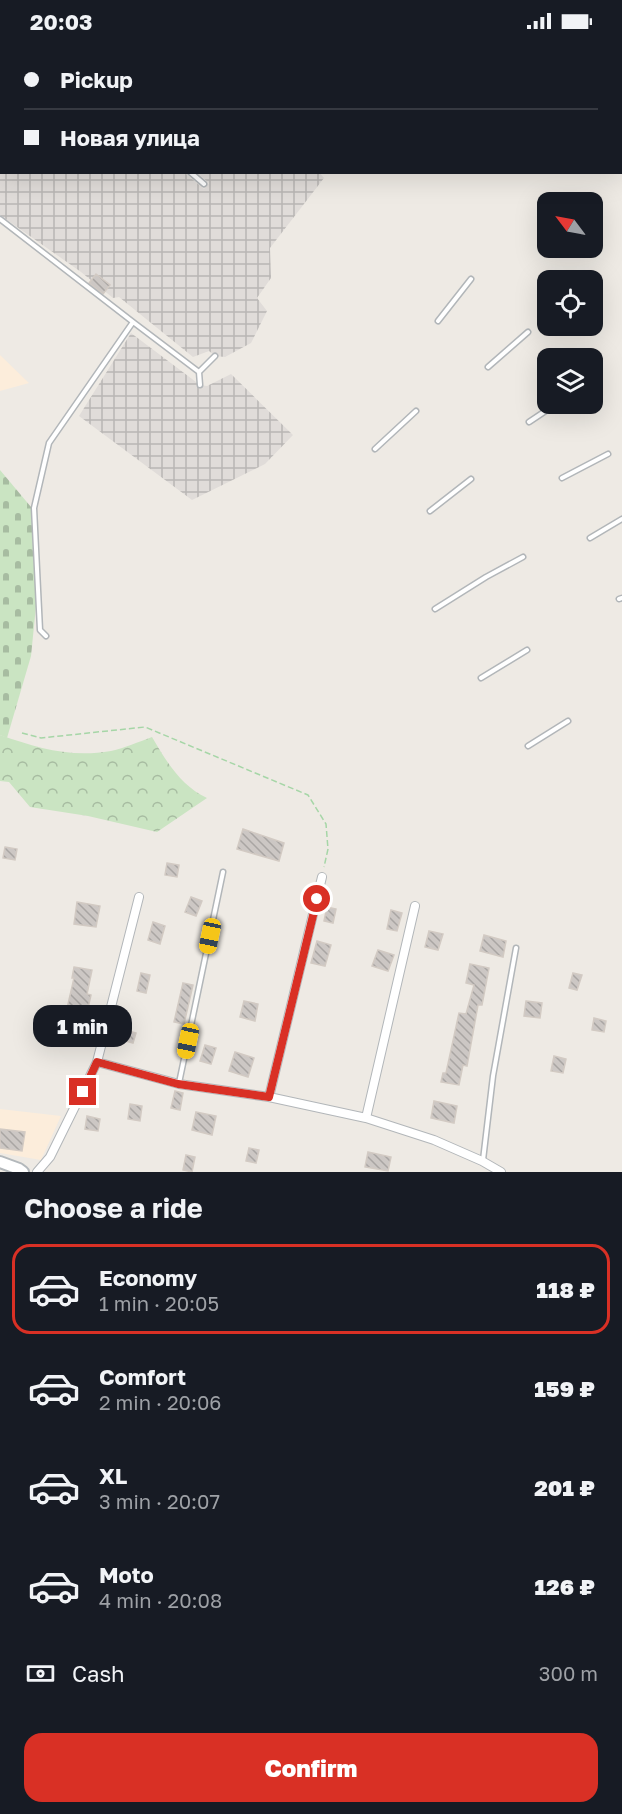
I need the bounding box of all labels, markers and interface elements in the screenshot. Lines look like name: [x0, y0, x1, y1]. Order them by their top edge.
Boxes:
text: 20:03: [30, 8, 92, 35]
text: Pickup: [60, 66, 133, 93]
text: Новая улица: [60, 124, 200, 151]
north arrow: [537, 192, 603, 258]
map controls: [537, 192, 603, 414]
button: locate: [537, 270, 603, 336]
button: layers: [537, 348, 603, 414]
route start: [303, 885, 330, 912]
car: [197, 917, 223, 955]
callout: 1 min: [34, 1005, 132, 1047]
text: 1 min: [57, 1014, 108, 1038]
car: [175, 1022, 201, 1060]
route end: [69, 1078, 96, 1105]
text: Choose a ride: [24, 1192, 203, 1224]
icon: car: [27, 1262, 81, 1316]
text: Economy: [99, 1264, 197, 1291]
text: 118 ₽: [536, 1276, 595, 1303]
text: 1 min · 20:05: [99, 1291, 219, 1315]
icon: car: [27, 1361, 81, 1415]
text: Comfort: [99, 1363, 186, 1390]
text: 159 ₽: [534, 1375, 595, 1402]
text: 2 min · 20:06: [99, 1390, 221, 1414]
icon: car: [27, 1460, 81, 1514]
text: XL: [99, 1462, 127, 1489]
text: 201 ₽: [534, 1474, 595, 1501]
text: 3 min · 20:07: [99, 1489, 220, 1513]
icon: car: [27, 1559, 81, 1613]
text: Moto: [99, 1561, 154, 1588]
text: 126 ₽: [534, 1573, 595, 1600]
text: 4 min · 20:08: [99, 1588, 222, 1612]
icon: cash: [24, 1657, 57, 1690]
text: Cash: [72, 1660, 125, 1687]
text: 300 m: [539, 1661, 598, 1685]
button: Confirm: [24, 1733, 598, 1802]

